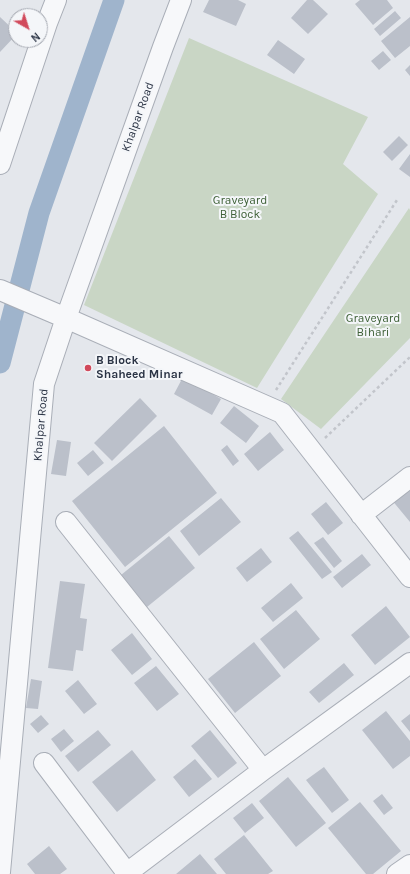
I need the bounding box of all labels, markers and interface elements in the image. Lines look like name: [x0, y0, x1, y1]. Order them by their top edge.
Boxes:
north arrow: [8, 8, 48, 48]
text: N: [28, 29, 42, 44]
street label: Khalpar Road: [119, 80, 157, 154]
park label: Graveyard B Block: [213, 194, 267, 222]
park label: Graveyard Bihari: [346, 312, 400, 340]
place label: B Block Shaheed Minar: [96, 354, 182, 382]
marker: B Block Shaheed Minar: [83, 363, 93, 373]
street label: Khalpar Road: [31, 388, 51, 462]

